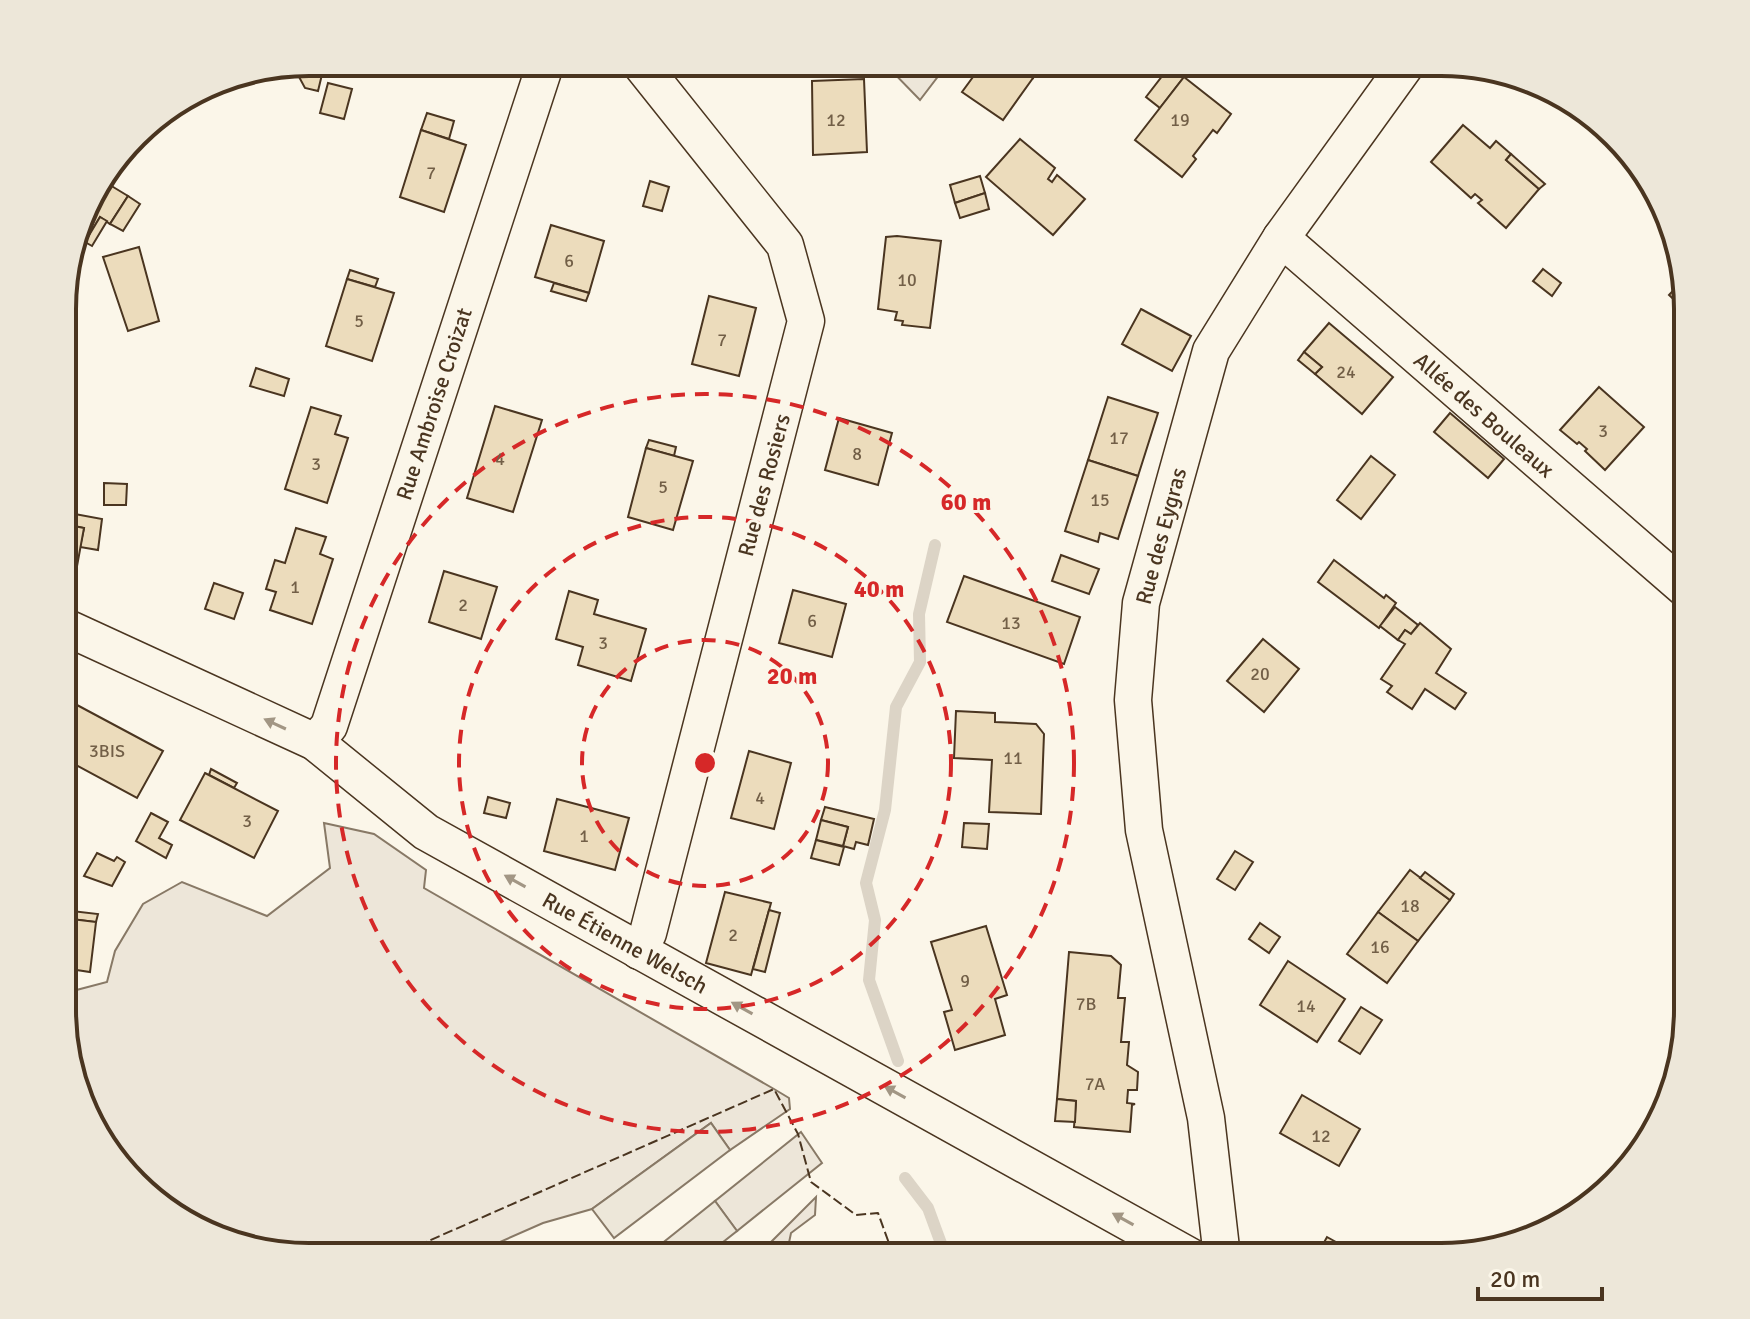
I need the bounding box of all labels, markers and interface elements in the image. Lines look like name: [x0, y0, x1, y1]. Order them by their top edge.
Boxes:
house number: 12: [826, 109, 846, 131]
house number: 19: [1170, 109, 1190, 131]
house number: 7: [426, 162, 436, 184]
house number: 6: [564, 250, 574, 272]
house number: 10: [897, 269, 917, 291]
street label: Rue Ambroise Croizat: [390, 304, 478, 504]
house number: 5: [354, 310, 364, 332]
house number: 7: [717, 329, 727, 351]
street label: Allée des Bouleaux: [1408, 347, 1560, 483]
house number: 24: [1336, 361, 1356, 383]
street label: Rue des Rosiers: [732, 411, 796, 559]
house number: 3: [1598, 420, 1608, 442]
house number: 17: [1109, 427, 1129, 449]
house number: 8: [852, 443, 862, 465]
house number: 4: [495, 448, 505, 470]
house number: 3: [311, 453, 321, 475]
street label: Rue des Eygras: [1130, 465, 1192, 607]
house number: 5: [658, 476, 668, 498]
text: 60 m: [941, 487, 991, 517]
house number: 15: [1090, 489, 1110, 511]
text: 40 m: [854, 574, 904, 604]
house number: 1: [290, 576, 300, 598]
house number: 2: [458, 594, 468, 616]
house number: 6: [807, 610, 817, 632]
house number: 13: [1001, 612, 1021, 634]
house number: 3: [598, 632, 608, 654]
text: 20 m: [767, 661, 817, 691]
house number: 20: [1250, 663, 1270, 685]
one-way arrow: [264, 717, 287, 731]
house number: 3BIS: [89, 740, 125, 762]
house number: 11: [1003, 747, 1023, 769]
centre of rings: [691, 749, 719, 777]
house number: 4: [755, 787, 765, 809]
house number: 3: [242, 810, 252, 832]
house number: 1: [579, 825, 589, 847]
one-way arrow: [503, 875, 526, 888]
street label: Rue Étienne Welsch: [538, 886, 712, 1000]
house number: 18: [1400, 895, 1420, 917]
house number: 2: [728, 924, 738, 946]
house number: 16: [1370, 936, 1390, 958]
house number: 9: [960, 970, 970, 992]
house number: 7B: [1076, 993, 1096, 1015]
house number: 14: [1296, 995, 1316, 1017]
one-way arrow: [731, 1001, 753, 1015]
house number: 7A: [1085, 1073, 1105, 1095]
one-way arrow: [884, 1086, 906, 1100]
house number: 12: [1311, 1125, 1331, 1147]
one-way arrow: [1111, 1212, 1134, 1226]
scale bar: [1478, 1251, 1602, 1301]
text: 20 m: [1490, 1264, 1540, 1294]

